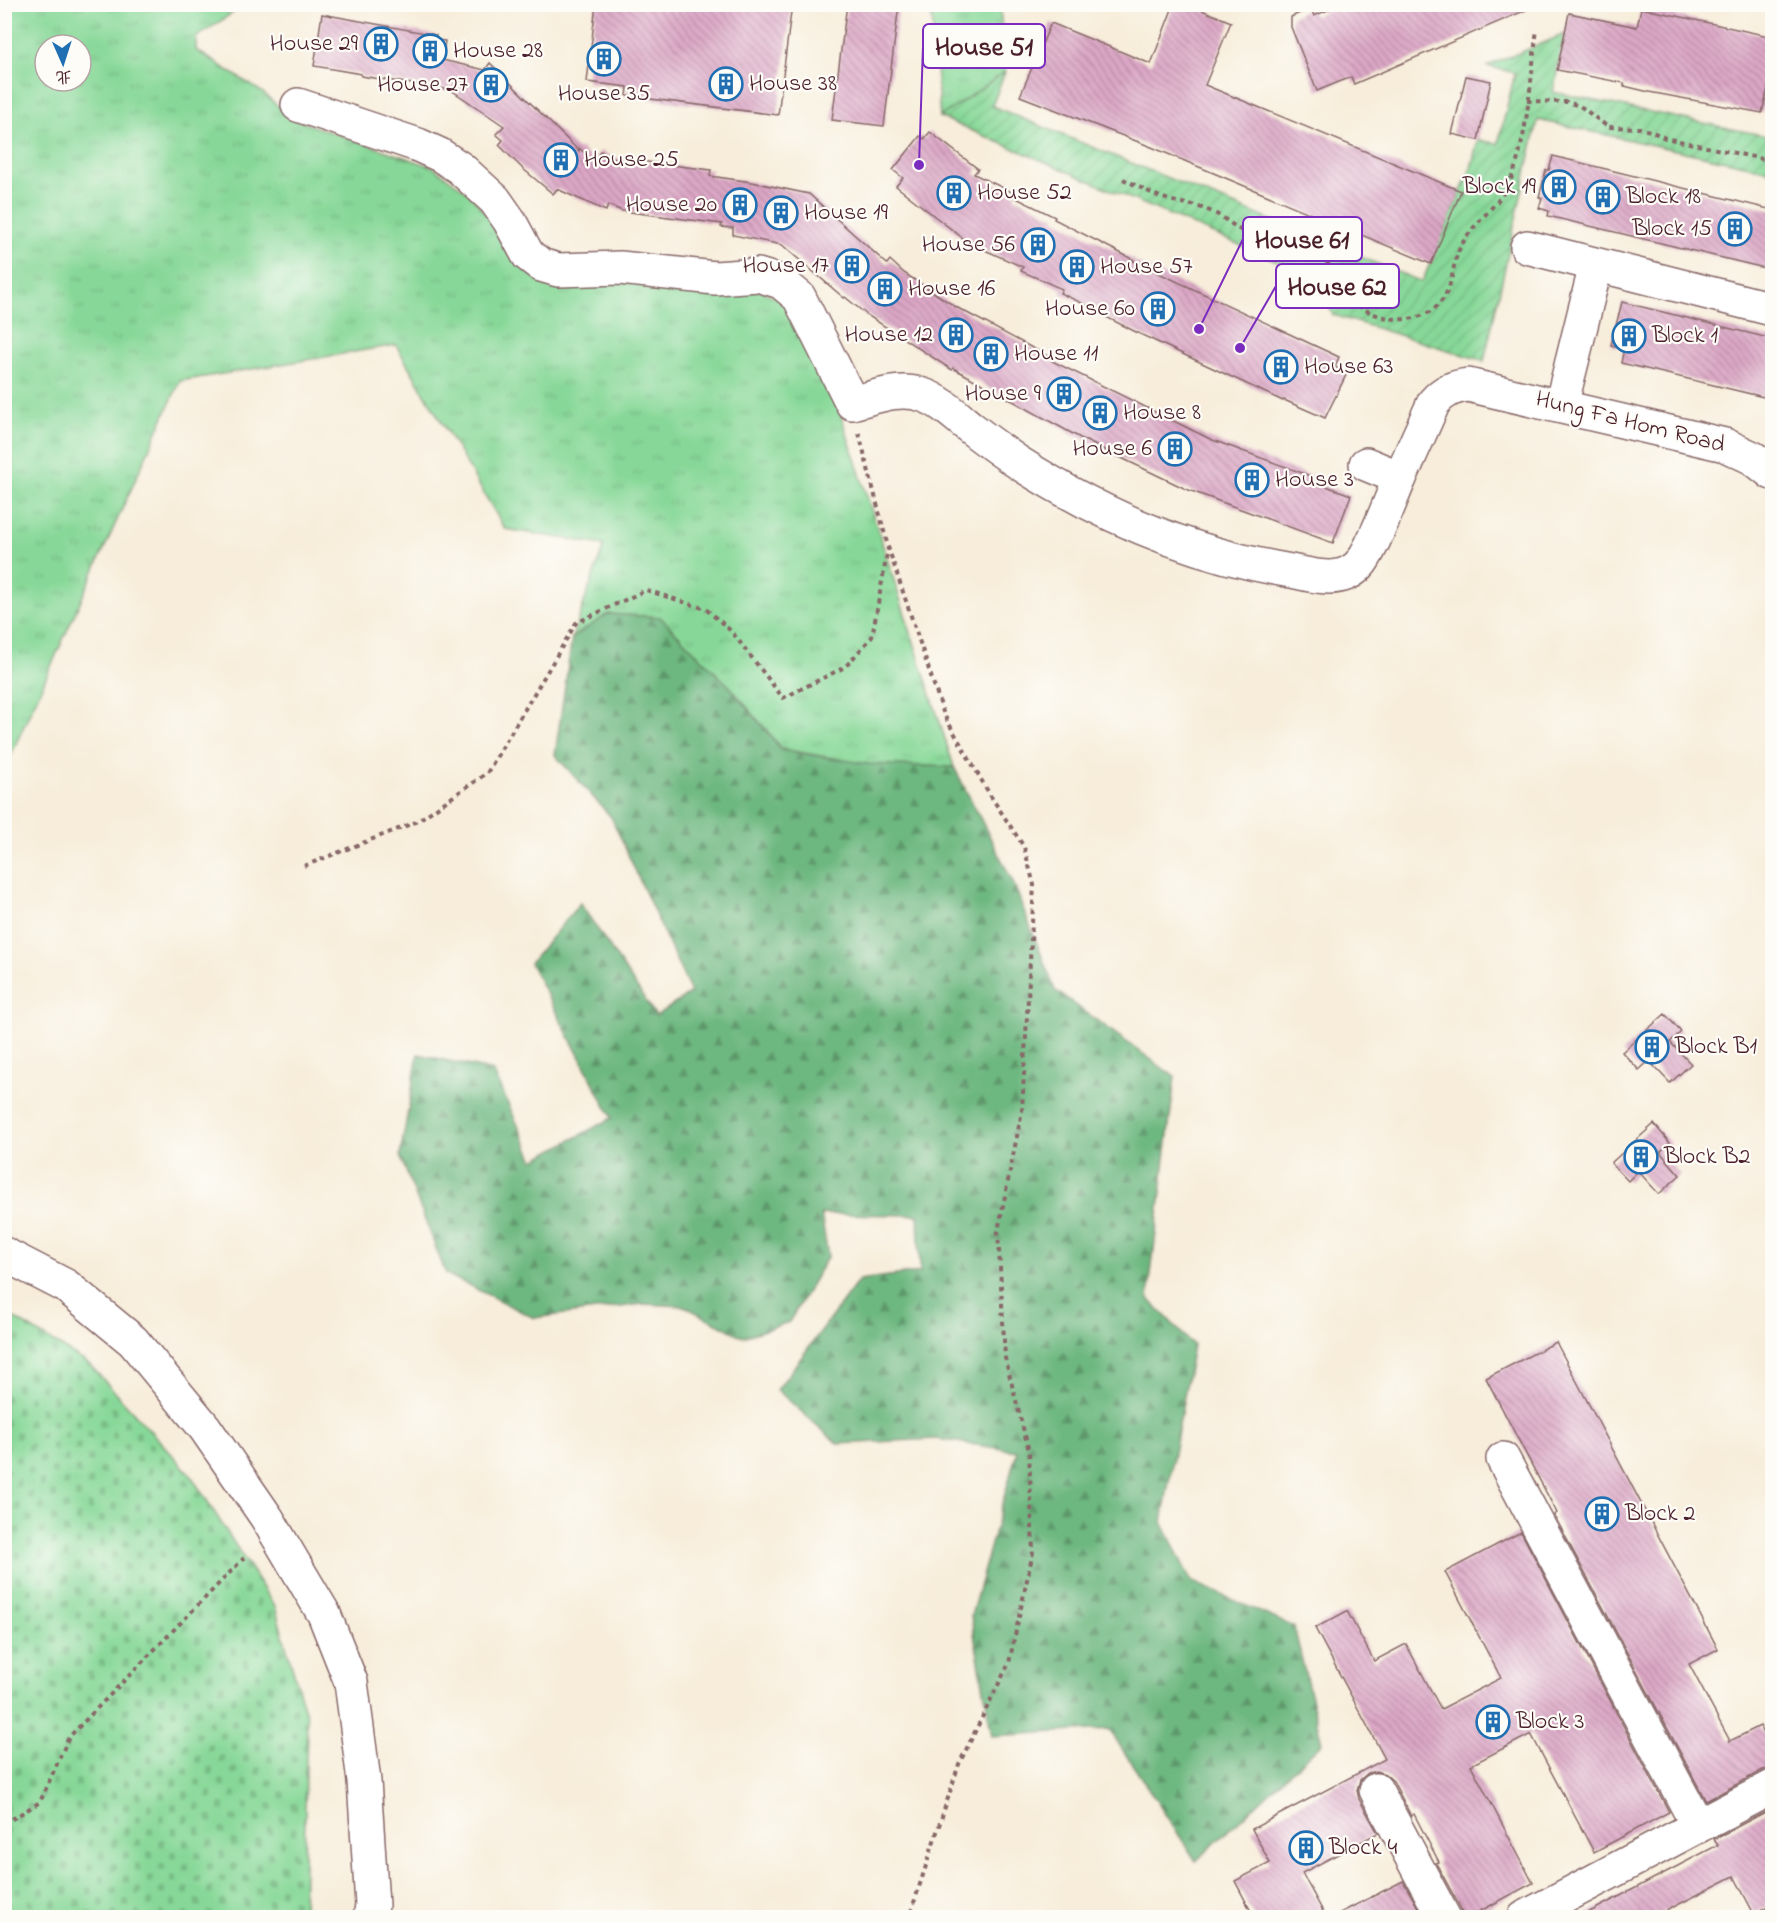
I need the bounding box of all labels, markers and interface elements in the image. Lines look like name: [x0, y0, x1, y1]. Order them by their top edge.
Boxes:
callout: House 51: [923, 24, 1045, 68]
building icon: House 29: [363, 26, 399, 62]
place label: House 29: [270, 27, 359, 62]
text: House 51: [935, 30, 1034, 68]
north arrow: [33, 33, 93, 93]
building icon: House 28: [412, 33, 448, 69]
place label: House 28: [453, 34, 543, 69]
building icon: House 35: [586, 41, 622, 77]
text: 北: [55, 64, 72, 88]
building icon: House 38: [708, 66, 744, 102]
building icon: House 27: [473, 67, 509, 103]
place label: House 38: [749, 67, 837, 102]
place label: House 27: [377, 68, 468, 103]
place label: House 35: [558, 77, 651, 112]
building icon: House 25: [543, 142, 579, 178]
place label: House 25: [584, 143, 679, 178]
building icon: Block 19: [1541, 169, 1577, 205]
place label: Block 19: [1462, 170, 1537, 205]
building icon: House 52: [936, 175, 972, 211]
place label: House 52: [977, 176, 1072, 211]
building icon: Block 18: [1585, 179, 1621, 215]
place label: Block 18: [1625, 180, 1701, 215]
building icon: House 20: [722, 187, 758, 223]
place label: House 20: [626, 188, 717, 223]
building icon: House 19: [763, 195, 799, 231]
place label: House 19: [804, 196, 889, 231]
building icon: Block 15: [1717, 211, 1753, 247]
place label: Block 15: [1631, 212, 1712, 247]
callout: House 61: [1243, 217, 1362, 261]
text: House 61: [1255, 223, 1350, 261]
building icon: House 56: [1020, 227, 1056, 263]
place label: House 56: [922, 228, 1015, 263]
building icon: House 17: [834, 248, 870, 284]
place label: House 17: [742, 249, 829, 284]
building icon: House 57: [1059, 249, 1095, 285]
place label: House 57: [1100, 250, 1193, 285]
callout: House 62: [1276, 264, 1399, 308]
text: House 62: [1287, 270, 1387, 308]
building icon: House 16: [867, 271, 903, 307]
place label: House 16: [908, 272, 996, 307]
building icon: House 60: [1140, 291, 1176, 327]
place label: House 60: [1045, 292, 1135, 327]
building icon: House 12: [938, 317, 974, 353]
place label: House 12: [844, 318, 933, 353]
building icon: Block 1: [1611, 318, 1647, 354]
place label: Block 1: [1651, 319, 1718, 354]
building icon: House 11: [973, 336, 1009, 372]
place label: House 11: [1014, 337, 1099, 372]
building icon: House 63: [1263, 349, 1299, 385]
place label: House 63: [1304, 350, 1394, 385]
building icon: House 9: [1046, 376, 1082, 412]
place label: House 9: [965, 377, 1042, 412]
street label: Hung Fa Hom Road: [1532, 383, 1729, 464]
building icon: House 8: [1082, 395, 1118, 431]
place label: House 8: [1123, 396, 1201, 431]
building icon: House 6: [1157, 431, 1193, 467]
place label: House 6: [1072, 432, 1152, 467]
building icon: House 3: [1234, 462, 1270, 498]
place label: House 3: [1275, 463, 1354, 498]
building icon: Block B1: [1634, 1029, 1670, 1065]
place label: Block B1: [1674, 1030, 1758, 1065]
building icon: Block B2: [1623, 1139, 1659, 1175]
place label: Block B2: [1663, 1140, 1751, 1175]
building icon: Block 2: [1584, 1496, 1620, 1532]
place label: Block 2: [1624, 1497, 1695, 1532]
building icon: Block 3: [1475, 1704, 1511, 1740]
place label: Block 3: [1515, 1705, 1584, 1740]
building icon: Block 4: [1288, 1830, 1324, 1866]
place label: Block 4: [1328, 1831, 1397, 1866]

